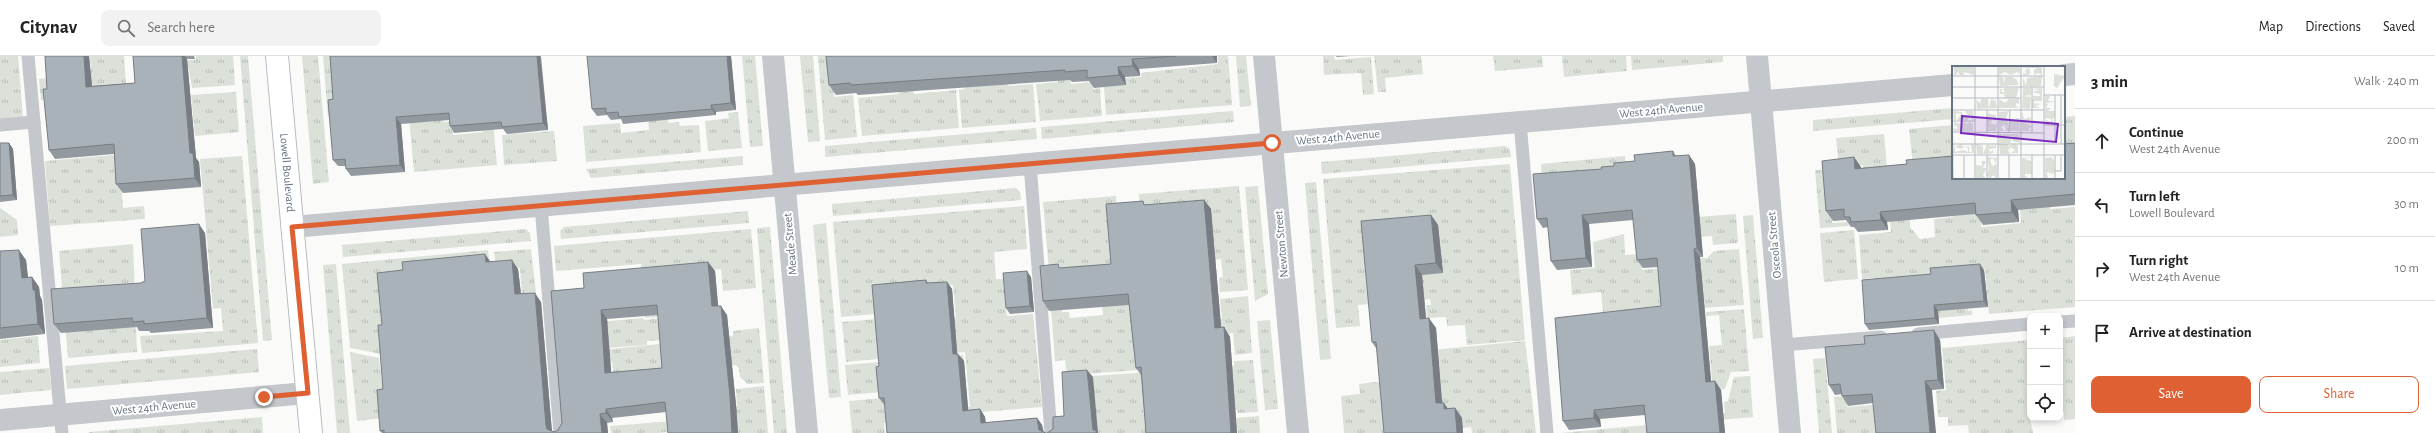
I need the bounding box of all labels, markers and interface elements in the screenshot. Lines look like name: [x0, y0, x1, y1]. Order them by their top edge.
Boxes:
search box: [101, 10, 381, 46]
icon: search: [115, 17, 137, 39]
text: Citynav: [20, 18, 77, 37]
text: Search here: [147, 20, 215, 35]
text: Map: [2259, 20, 2283, 34]
text: Directions: [2305, 20, 2361, 34]
text: Saved: [2383, 20, 2415, 34]
inset map: [1952, 66, 2065, 179]
text: 3 min: [2091, 73, 2128, 90]
text: Walk · 240 m: [2354, 75, 2419, 88]
street label: West 24th Avenue: [1619, 100, 1703, 120]
text: Continue: [2129, 125, 2184, 140]
street label: West 24th Avenue: [1296, 127, 1380, 147]
icon: ahead: [2091, 130, 2113, 152]
street label: Lowell Boulevard: [278, 133, 297, 213]
route start: [1263, 134, 1281, 152]
text: 200 m: [2387, 134, 2419, 147]
text: West 24th Avenue: [2129, 143, 2220, 156]
text: Turn left: [2129, 189, 2180, 204]
icon: left: [2091, 194, 2113, 216]
text: 30 m: [2394, 198, 2419, 211]
text: Lowell Boulevard: [2129, 207, 2215, 220]
street label: Newton Street: [1272, 210, 1290, 278]
street label: Osceola Street: [1765, 211, 1783, 279]
street label: Meade Street: [781, 212, 799, 276]
text: Turn right: [2129, 253, 2188, 268]
icon: right: [2091, 258, 2113, 280]
text: 10 m: [2395, 262, 2419, 275]
text: West 24th Avenue: [2129, 271, 2220, 284]
map controls: [2027, 313, 2063, 421]
button: +: [2027, 313, 2063, 349]
icon: arrive: [2091, 322, 2113, 344]
text: Arrive at destination: [2129, 325, 2252, 340]
button: −: [2027, 349, 2063, 385]
button: Save: [2091, 376, 2251, 413]
button: Share: [2259, 376, 2419, 413]
button: locate: [2027, 385, 2063, 421]
route end: [255, 388, 273, 406]
street label: West 24th Avenue: [112, 397, 196, 417]

